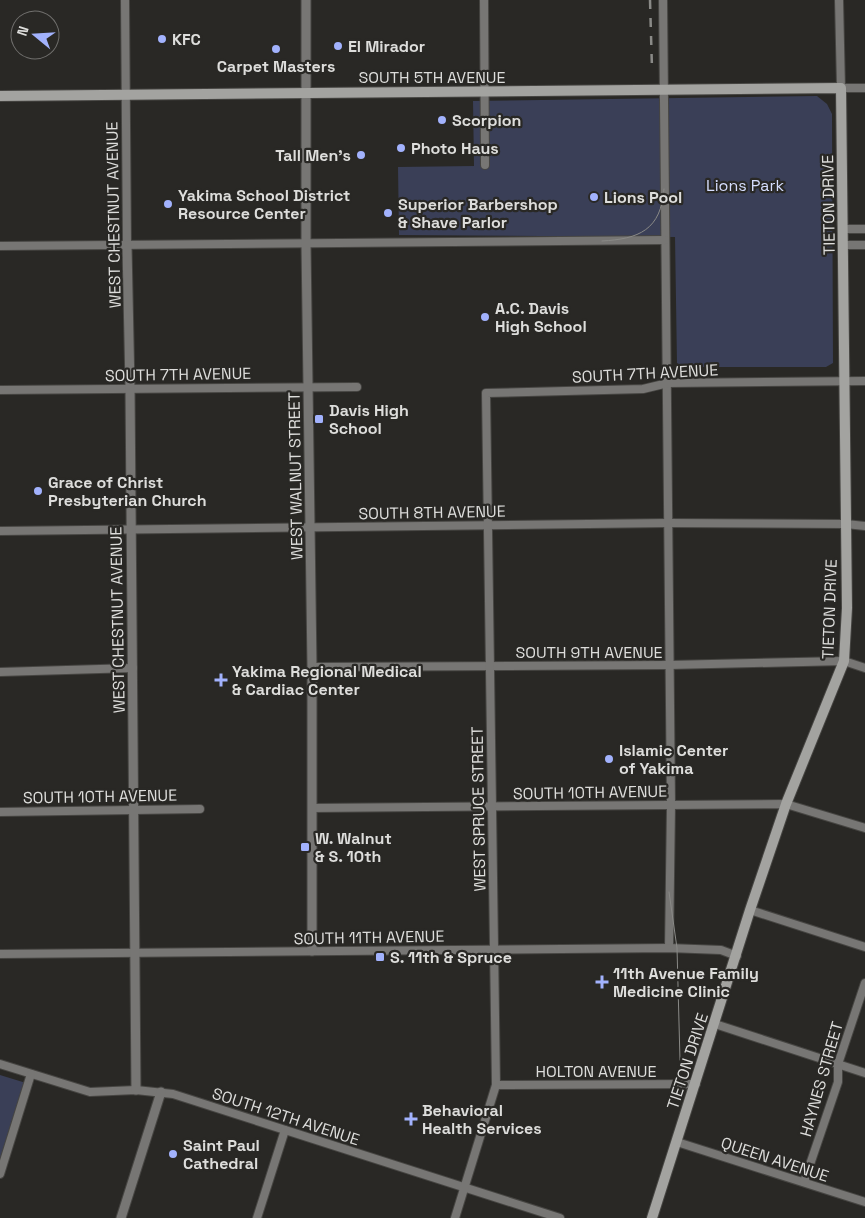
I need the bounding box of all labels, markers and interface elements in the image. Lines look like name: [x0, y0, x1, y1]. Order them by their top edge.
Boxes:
north arrow: [10, 10, 60, 60]
text: N: [13, 24, 33, 38]
place label: KFC: [172, 29, 201, 50]
marker: KFC: [156, 33, 168, 45]
place label: El Mirador: [348, 36, 425, 57]
marker: El Mirador: [332, 40, 344, 52]
marker: Carpet Masters: [270, 43, 282, 55]
place label: Carpet Masters: [217, 56, 335, 77]
street label: SOUTH 5TH AVENUE: [358, 67, 506, 88]
place label: Scorpion: [452, 110, 521, 131]
marker: Scorpion: [436, 114, 448, 126]
street label: WEST CHESTNUT AVENUE: [101, 122, 126, 308]
place label: Photo Haus: [411, 138, 499, 159]
marker: Photo Haus: [395, 142, 407, 154]
place label: Tall Men's: [275, 145, 351, 166]
marker: Tall Men's: [355, 149, 367, 161]
street label: TIETON DRIVE: [817, 155, 840, 255]
park label: Lions Park: [706, 175, 784, 196]
place label: Yakima School District Resource Center: [178, 185, 350, 224]
place label: Lions Pool: [604, 187, 682, 208]
marker: Lions Pool: [588, 191, 600, 203]
place label: Superior Barbershop & Shave Parlor: [398, 194, 558, 233]
marker: Yakima School District Resource Center: [162, 198, 174, 210]
marker: Superior Barbershop & Shave Parlor: [382, 207, 394, 219]
place label: A.C. Davis High School: [495, 298, 587, 337]
marker: A.C. Davis High School: [479, 311, 491, 323]
street label: SOUTH 7TH AVENUE: [571, 359, 719, 388]
street label: SOUTH 7TH AVENUE: [105, 363, 251, 386]
street label: WEST WALNUT STREET: [284, 392, 307, 560]
place label: Davis High School: [329, 400, 409, 439]
marker: Davis High School: [313, 413, 325, 425]
place label: Grace of Christ Presbyterian Church: [48, 472, 207, 511]
marker: Grace of Christ Presbyterian Church: [32, 485, 44, 497]
street label: SOUTH 8TH AVENUE: [358, 501, 506, 524]
street label: WEST CHESTNUT AVENUE: [105, 527, 130, 713]
street label: TIETON DRIVE: [817, 559, 842, 659]
street label: SOUTH 9TH AVENUE: [515, 642, 663, 663]
place label: Yakima Regional Medical & Cardiac Center: [232, 661, 422, 700]
marker: Yakima Regional Medical & Cardiac Center: [214, 673, 228, 687]
street label: WEST SPRUCE STREET: [467, 726, 490, 892]
place label: Islamic Center of Yakima: [619, 740, 728, 779]
marker: Islamic Center of Yakima: [603, 753, 615, 765]
street label: SOUTH 10TH AVENUE: [513, 781, 667, 804]
street label: SOUTH 10TH AVENUE: [23, 785, 177, 808]
place label: W. Walnut & S. 10th: [315, 828, 392, 867]
marker: W. Walnut & S. 10th: [299, 841, 311, 853]
street label: SOUTH 11TH AVENUE: [293, 926, 445, 949]
place label: S. 11th & Spruce: [390, 947, 512, 968]
marker: S. 11th & Spruce: [374, 951, 386, 963]
place label: 11th Avenue Family Medicine Clinic: [613, 963, 759, 1002]
marker: 11th Avenue Family Medicine Clinic: [595, 975, 609, 989]
street label: TIETON DRIVE: [662, 1010, 713, 1112]
street label: HAYNES STREET: [795, 1019, 848, 1139]
street label: HOLTON AVENUE: [535, 1061, 657, 1082]
street label: SOUTH 12TH AVENUE: [209, 1083, 362, 1150]
place label: Behavioral Health Services: [422, 1100, 542, 1139]
marker: Behavioral Health Services: [404, 1112, 418, 1126]
street label: QUEEN AVENUE: [718, 1132, 832, 1187]
place label: Saint Paul Cathedral: [183, 1135, 260, 1174]
marker: Saint Paul Cathedral: [167, 1148, 179, 1160]

